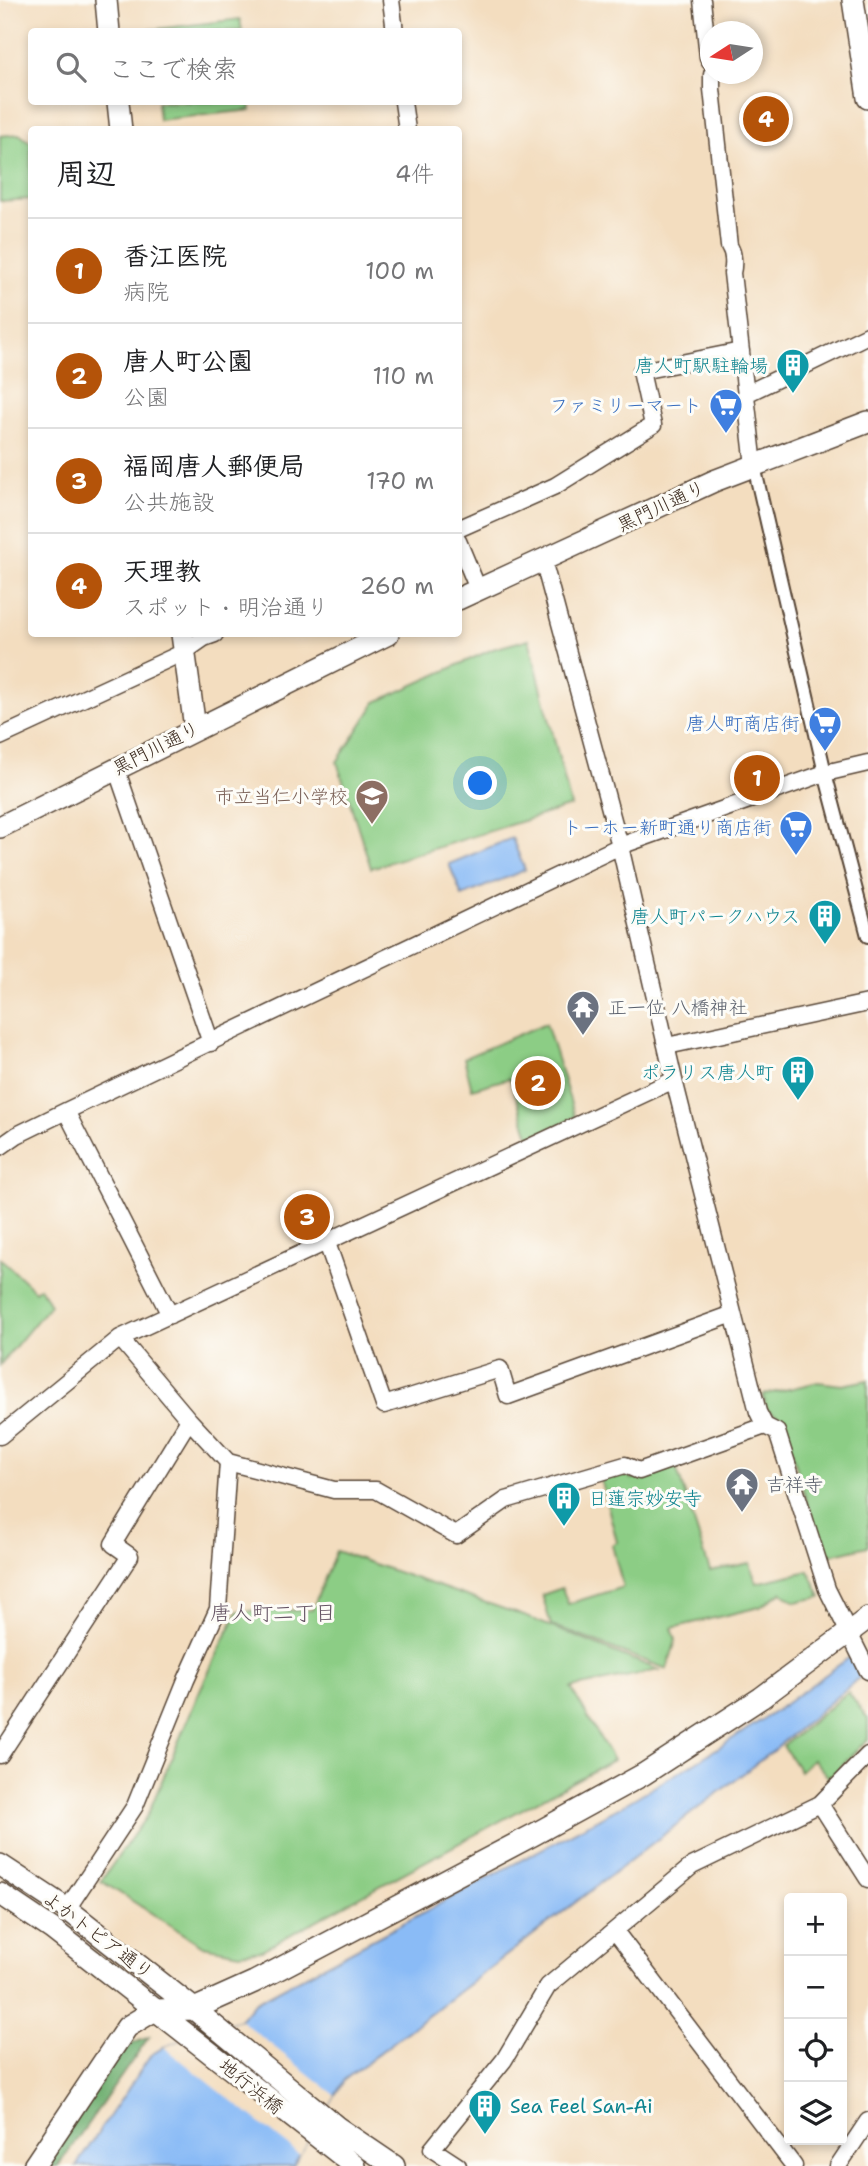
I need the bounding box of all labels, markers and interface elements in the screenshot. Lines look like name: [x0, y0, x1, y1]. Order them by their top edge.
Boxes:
north arrow: [700, 21, 763, 84]
search box: [28, 28, 462, 105]
icon: search: [52, 48, 90, 86]
text: ここで検索: [108, 51, 238, 86]
pin: 4: [743, 93, 789, 145]
text: 周辺: [56, 153, 116, 194]
text: 4件: [395, 159, 434, 189]
text: 香江医院: [123, 238, 227, 273]
text: 1: [74, 256, 84, 286]
text: 100 m: [365, 256, 434, 286]
text: 病院: [123, 277, 169, 307]
text: 唐人町公園: [123, 343, 253, 378]
building icon: 唐人町駅駐輪場: [774, 346, 812, 395]
place label: 唐人町駅駐輪場: [635, 353, 768, 378]
text: 2: [71, 361, 87, 391]
text: 110 m: [372, 361, 434, 391]
text: 公園: [123, 382, 169, 412]
supermarket icon: ファミリーマート: [707, 386, 745, 435]
place label: ファミリーマート: [550, 393, 702, 418]
text: 福岡唐人郵便局: [123, 448, 305, 483]
text: 3: [71, 466, 87, 496]
text: 170 m: [366, 466, 434, 496]
street label: 黒門川通り: [613, 475, 709, 537]
text: 公共施設: [123, 487, 215, 517]
text: 天理教: [123, 553, 201, 588]
text: 4: [71, 571, 87, 601]
text: 260 m: [360, 571, 434, 601]
text: スポット · 明治通り: [123, 592, 329, 622]
supermarket icon: 唐人町商店街: [806, 704, 844, 753]
place label: 唐人町商店街: [686, 711, 800, 736]
street label: 黒門川通り: [108, 715, 204, 781]
pin: 1: [734, 752, 780, 804]
your location: [463, 766, 497, 800]
school or university icon: 市立当仁小学校: [353, 777, 391, 826]
place label: 市立当仁小学校: [215, 784, 348, 809]
supermarket icon: トーホー新町通り商店街: [777, 808, 815, 857]
place label: トーホー新町通り商店街: [563, 815, 772, 840]
building icon: 唐人町パークハウス: [806, 897, 844, 946]
place label: 唐人町パークハウス: [631, 904, 800, 929]
temple icon: 正一位 八橋神社: [564, 988, 602, 1037]
place label: 正一位 八橋神社: [608, 995, 747, 1020]
building icon: ポラリス唐人町: [779, 1053, 817, 1102]
pin: 2: [515, 1057, 561, 1109]
place label: ポラリス唐人町: [641, 1060, 774, 1085]
pin: 3: [284, 1191, 330, 1243]
temple icon: 吉祥寺: [723, 1465, 761, 1514]
place label: 吉祥寺: [766, 1472, 823, 1497]
building icon: 日蓮宗妙安寺: [545, 1479, 583, 1528]
place label: 日蓮宗妙安寺: [588, 1486, 702, 1511]
district label: 唐人町二丁目: [210, 1599, 336, 1627]
street label: よかトピア通り: [37, 1885, 159, 1985]
map controls: [784, 1893, 847, 2145]
button: +: [784, 1893, 847, 1956]
button: −: [784, 1956, 847, 2019]
button: locate: [784, 2019, 847, 2082]
street label: 地行浜橋: [214, 2052, 288, 2120]
button: layers: [784, 2082, 847, 2145]
building icon: Sea Feel San-Ai: [466, 2087, 504, 2136]
place label: Sea Feel San-Ai: [510, 2094, 653, 2119]

